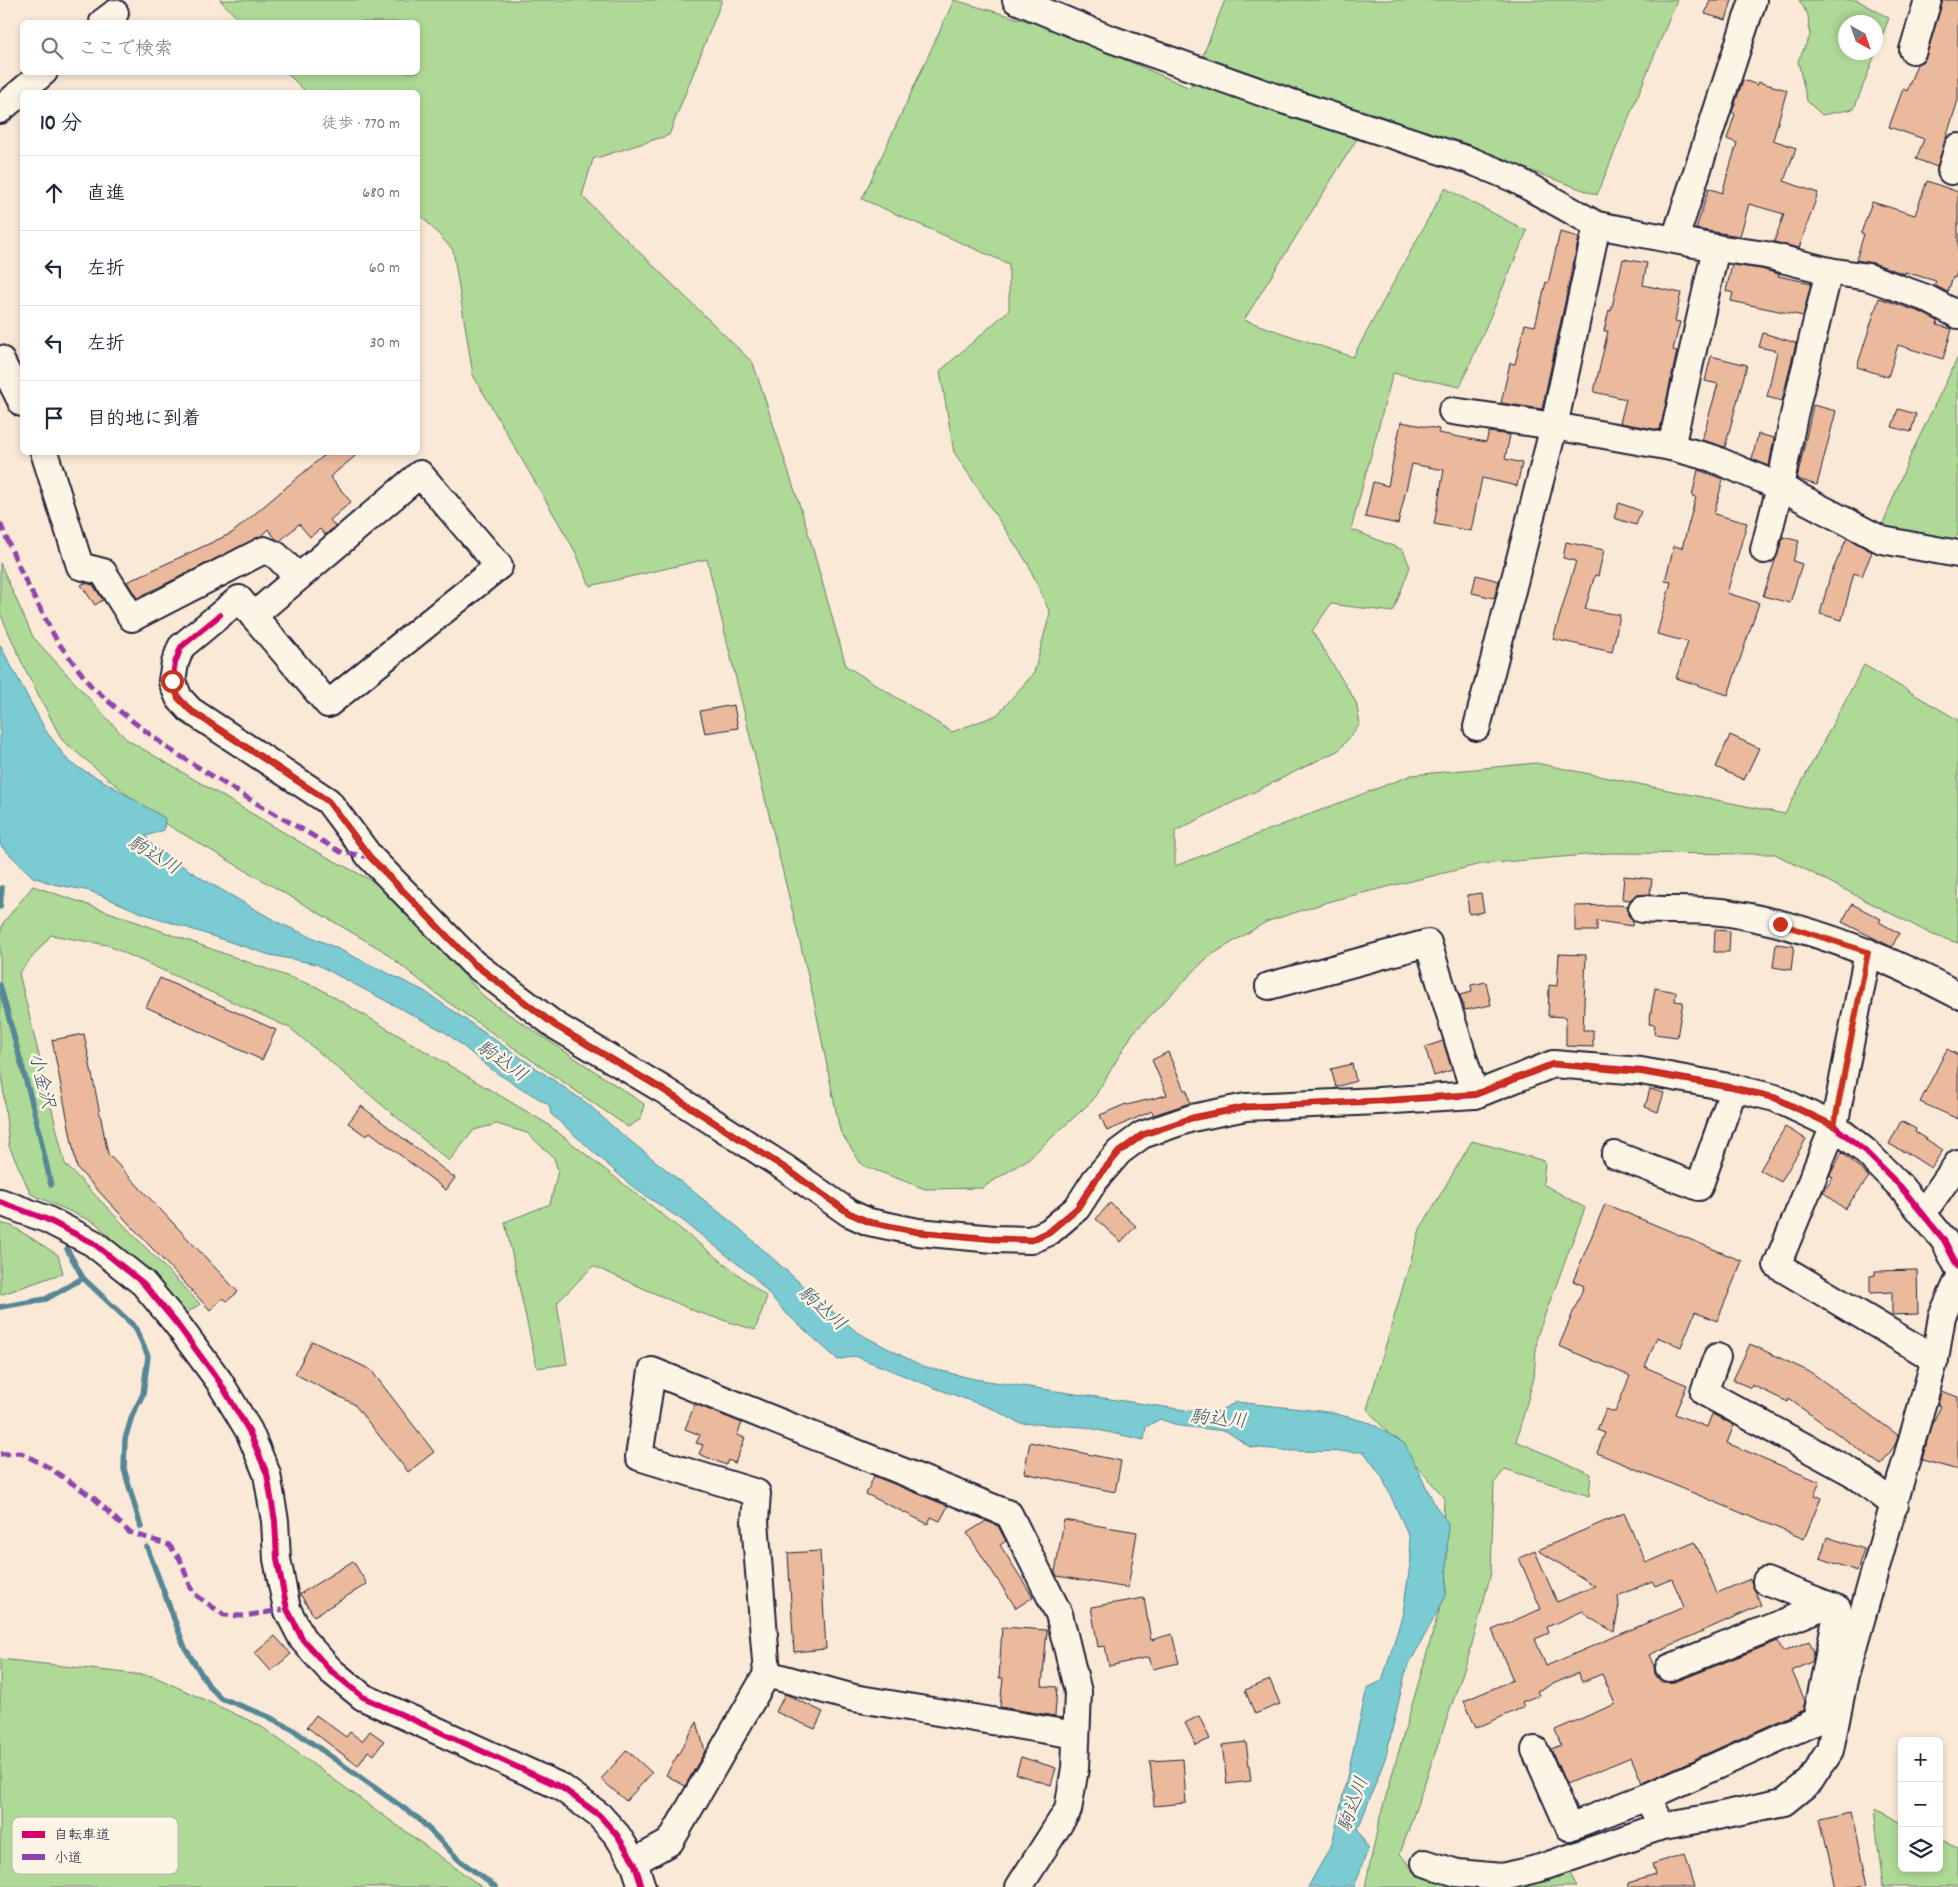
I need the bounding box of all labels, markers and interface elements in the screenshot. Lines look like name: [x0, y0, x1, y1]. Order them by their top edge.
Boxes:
north arrow: [1838, 15, 1883, 60]
search box: [20, 20, 420, 75]
icon: search: [38, 34, 66, 62]
text: ここで検索: [78, 37, 173, 64]
text: 10 分: [40, 110, 82, 140]
text: 徒歩 · 770 m: [321, 113, 400, 136]
icon: ahead: [40, 179, 68, 207]
text: 直進: [87, 182, 125, 209]
text: 680 m: [362, 182, 400, 205]
icon: left: [40, 254, 68, 282]
text: 左折: [87, 257, 125, 284]
text: 60 m: [369, 257, 400, 280]
icon: left: [40, 329, 68, 357]
text: 左折: [87, 332, 125, 359]
text: 30 m: [370, 332, 400, 355]
icon: arrive: [40, 404, 68, 432]
text: 目的地に到着: [87, 407, 201, 434]
route start: [161, 670, 184, 693]
water label: 駒込川: [122, 831, 184, 883]
route end: [1769, 913, 1792, 936]
water label: 駒込川: [470, 1036, 532, 1090]
water label: 小金沢: [20, 1050, 60, 1113]
water label: 駒込川: [791, 1281, 851, 1339]
water label: 駒込川: [1188, 1405, 1248, 1437]
map controls: [1898, 1737, 1943, 1872]
button: +: [1898, 1737, 1943, 1782]
water label: 駒込川: [1333, 1774, 1377, 1836]
button: −: [1898, 1782, 1943, 1827]
legend: [12, 1817, 178, 1874]
text: 自転車道: [54, 1826, 110, 1846]
button: layers: [1898, 1827, 1943, 1872]
text: 小道: [54, 1849, 82, 1869]

